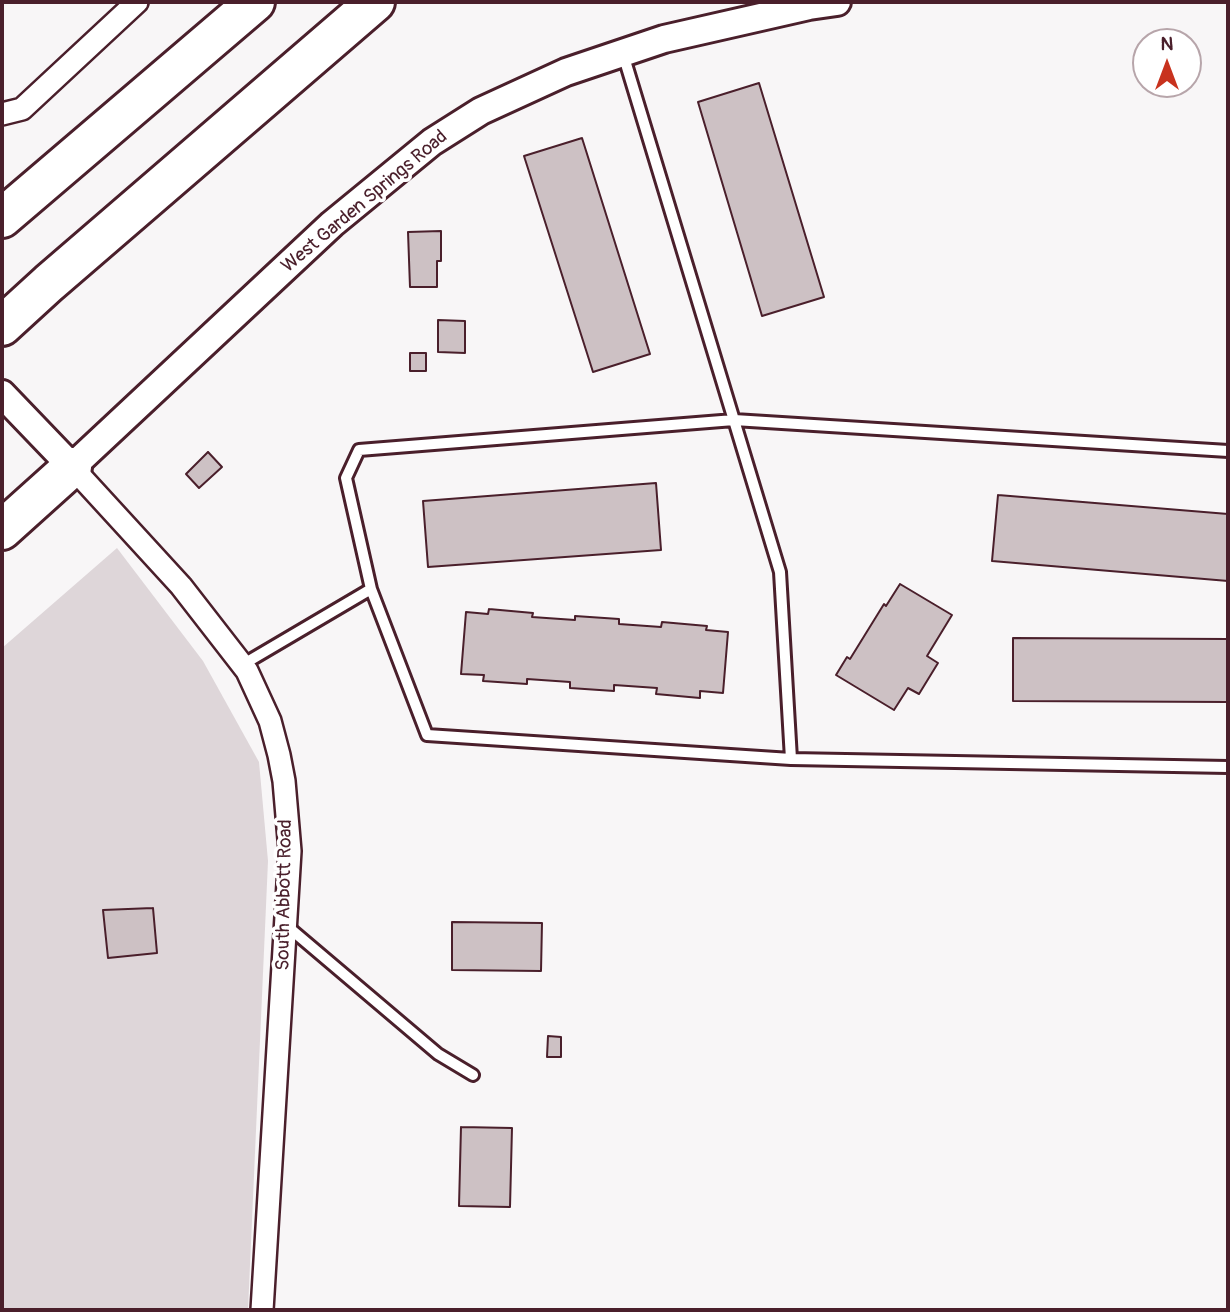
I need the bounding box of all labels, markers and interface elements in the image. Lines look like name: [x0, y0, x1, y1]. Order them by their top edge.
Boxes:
north arrow: [1132, 28, 1202, 98]
text: N: [1161, 32, 1173, 56]
street label: West Garden Springs Road: [277, 126, 453, 278]
street label: South Abbott Road: [272, 819, 298, 971]

